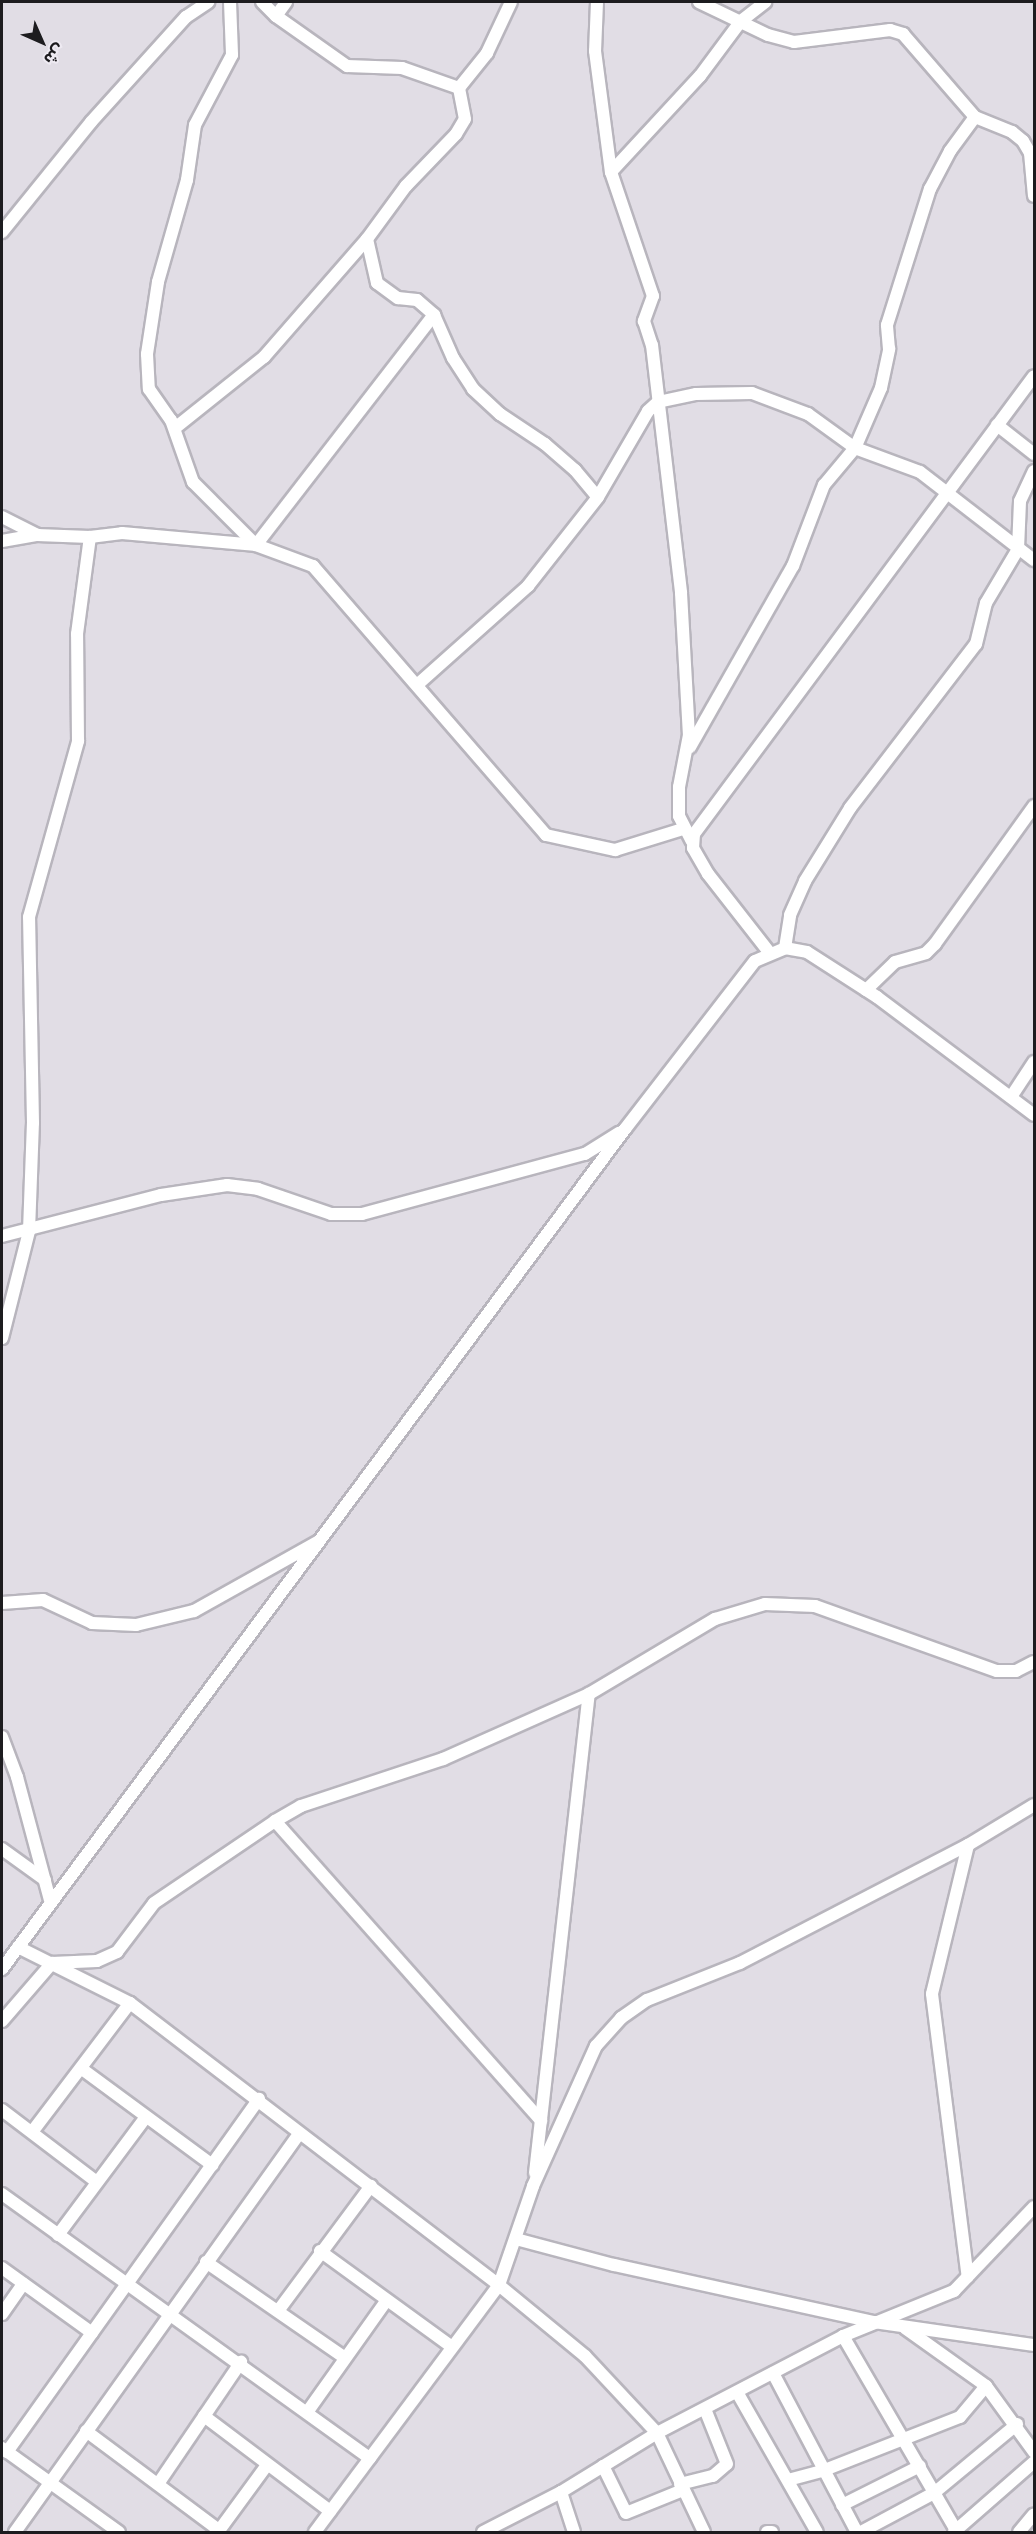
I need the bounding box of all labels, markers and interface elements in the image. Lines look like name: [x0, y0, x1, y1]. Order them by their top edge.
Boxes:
north arrow: [12, 12, 72, 72]
text: ش: [40, 40, 70, 70]

